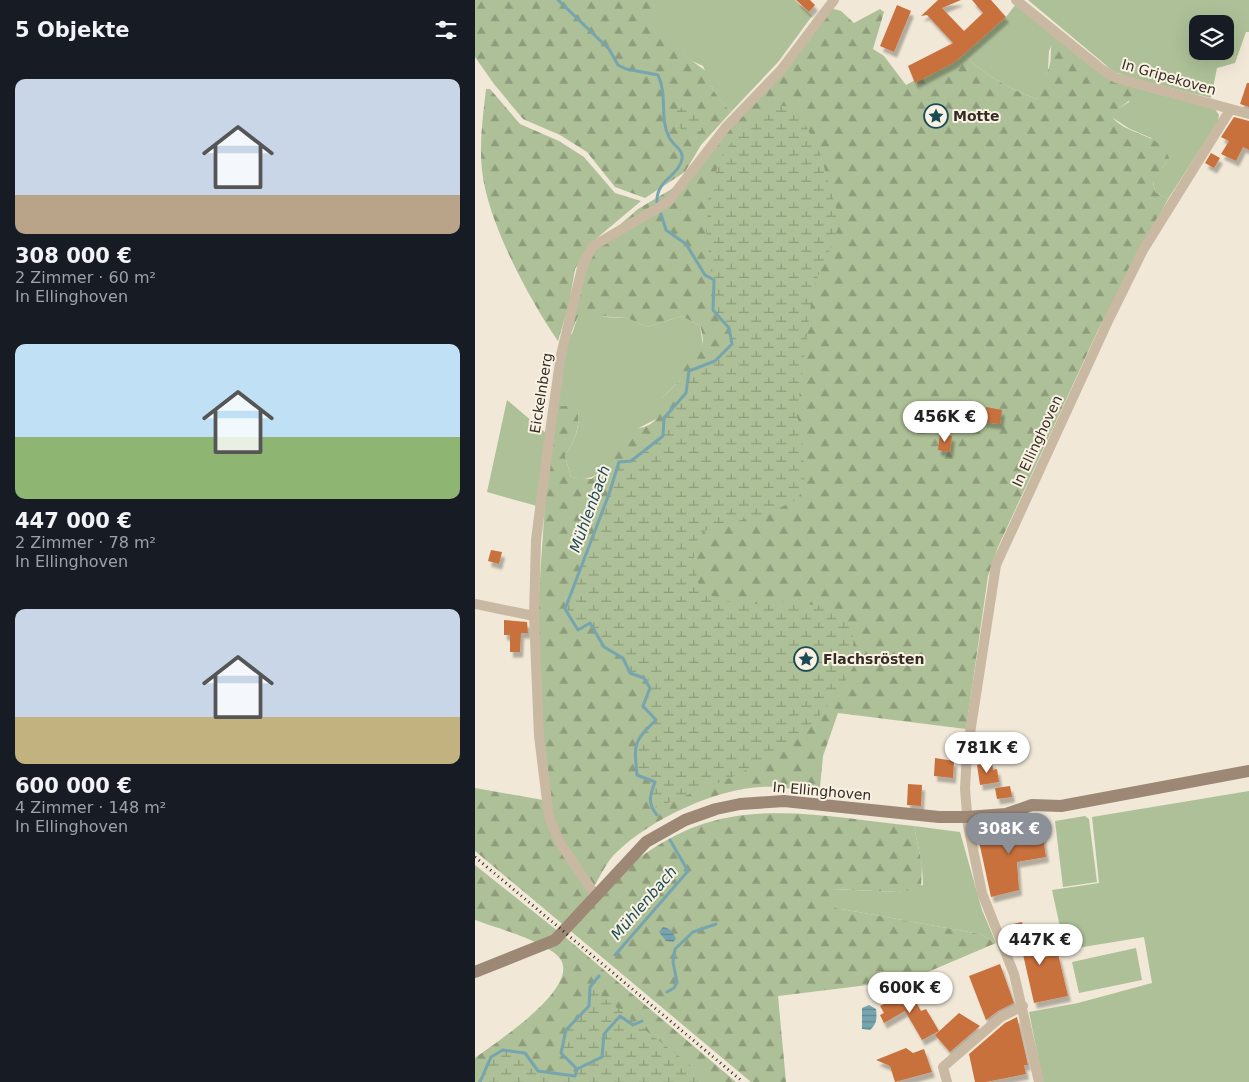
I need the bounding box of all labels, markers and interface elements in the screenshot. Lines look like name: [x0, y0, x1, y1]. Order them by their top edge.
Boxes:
map controls: [1189, 15, 1234, 60]
button: layers: [1189, 15, 1234, 60]
icon: filters: [432, 16, 460, 44]
text: 5 Objekte: [15, 18, 130, 42]
street label: In Gripekoven: [1120, 56, 1218, 98]
place icon: Motte: [923, 103, 949, 129]
place label: Motte: [953, 108, 999, 124]
icon: home: [193, 112, 283, 202]
text: 308 000 €: [15, 244, 132, 268]
text: 2 Zimmer · 60 m²: [15, 268, 156, 287]
text: In Ellinghoven: [15, 287, 128, 306]
street label: Eickelnberg: [527, 352, 555, 434]
icon: home: [193, 377, 283, 467]
street label: In Ellinghoven: [1009, 393, 1065, 489]
pin: 456K €: [904, 400, 986, 443]
text: 456K €: [914, 407, 976, 426]
water label: Mühlenbach: [566, 463, 614, 555]
text: 447 000 €: [15, 509, 132, 533]
text: 2 Zimmer · 78 m²: [15, 533, 156, 552]
text: In Ellinghoven: [15, 552, 128, 571]
icon: home: [193, 642, 283, 732]
place icon: Flachsrösten: [793, 646, 819, 672]
place label: Flachsrösten: [823, 651, 924, 667]
pin: 781K €: [946, 732, 1028, 774]
text: 781K €: [956, 738, 1018, 757]
text: 600 000 €: [15, 774, 132, 798]
street label: In Ellinghoven: [772, 779, 872, 803]
text: 4 Zimmer · 148 m²: [15, 798, 166, 817]
pin: 308K €: [968, 812, 1050, 855]
text: In Ellinghoven: [15, 817, 128, 836]
text: 308K €: [978, 819, 1040, 838]
water label: Mühlenbach: [607, 863, 681, 943]
pin: 447K €: [999, 924, 1081, 966]
text: 447K €: [1009, 930, 1071, 949]
pin: 600K €: [869, 972, 951, 1014]
text: 600K €: [879, 978, 941, 997]

